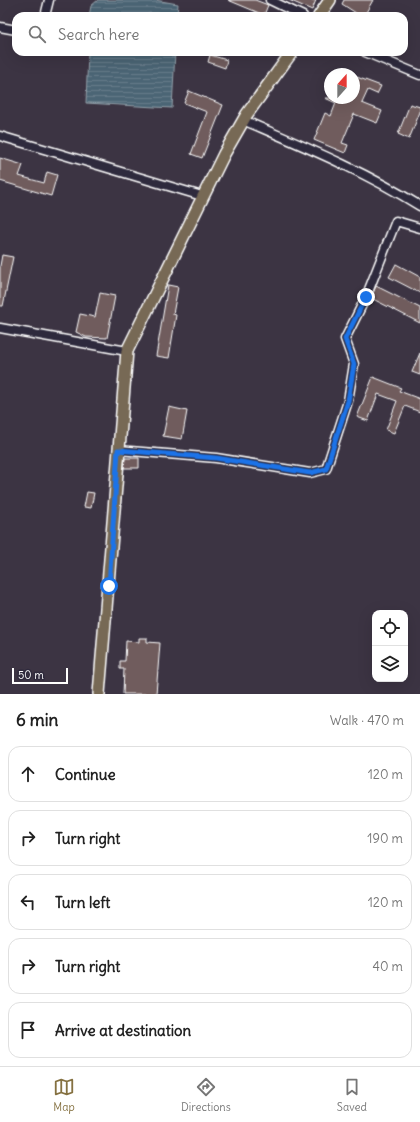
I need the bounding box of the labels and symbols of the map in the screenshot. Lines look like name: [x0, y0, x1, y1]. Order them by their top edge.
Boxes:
north arrow: [324, 68, 360, 104]
route end: [357, 288, 375, 306]
route start: [100, 577, 118, 595]
scale bar: [12, 666, 68, 685]

